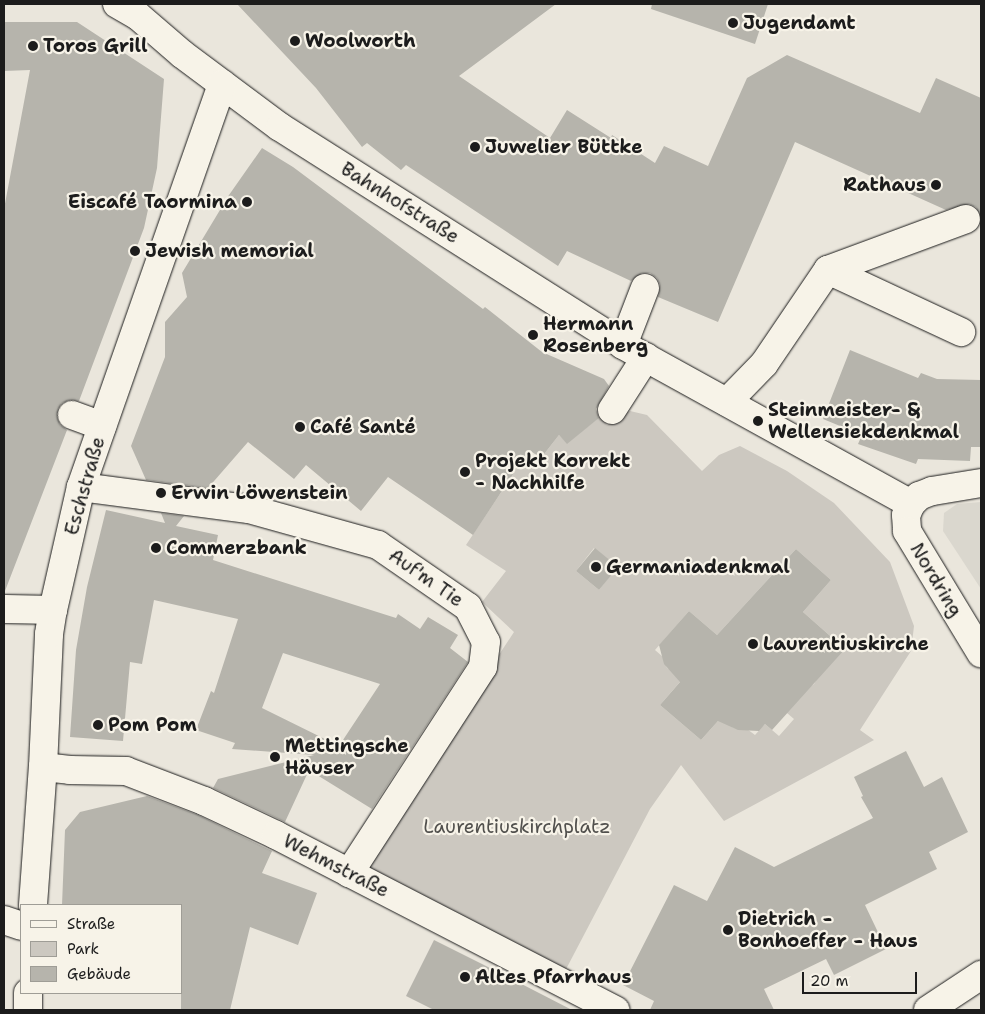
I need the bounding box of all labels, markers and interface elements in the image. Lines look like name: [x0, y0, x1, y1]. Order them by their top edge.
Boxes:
place label: Jugendamt: [743, 12, 856, 34]
marker: Jugendamt: [727, 17, 739, 29]
place label: Woolworth: [305, 30, 416, 52]
place label: Toros Grill: [43, 35, 148, 57]
marker: Woolworth: [289, 35, 301, 47]
marker: Toros Grill: [27, 40, 39, 52]
place label: Juwelier Büttke: [485, 136, 643, 158]
marker: Juwelier Büttke: [469, 141, 481, 153]
street label: Bahnhofstraße: [337, 158, 463, 248]
place label: Rathaus: [843, 174, 926, 196]
marker: Rathaus: [930, 179, 942, 191]
place label: Eiscafé Taormina: [68, 191, 237, 213]
marker: Eiscafé Taormina: [241, 196, 253, 208]
place label: Jewish memorial: [145, 240, 314, 262]
marker: Jewish memorial: [129, 245, 141, 257]
place label: Hermann Rosenberg: [543, 313, 648, 357]
marker: Hermann Rosenberg: [527, 329, 539, 341]
place label: Steinmeister- & Wellensiekdenkmal: [768, 399, 959, 443]
marker: Steinmeister- & Wellensiekdenkmal: [752, 415, 764, 427]
place label: Café Santé: [310, 416, 416, 438]
marker: Café Santé: [294, 421, 306, 433]
street label: Eschstraße: [60, 434, 110, 538]
place label: Projekt Korrekt - Nachhilfe: [475, 450, 630, 494]
marker: Projekt Korrekt - Nachhilfe: [459, 466, 471, 478]
place label: Erwin Löwenstein: [171, 482, 348, 504]
marker: Erwin Löwenstein: [155, 487, 167, 499]
place label: Commerzbank: [166, 537, 307, 559]
street label: Nordring: [905, 539, 967, 621]
marker: Commerzbank: [150, 542, 162, 554]
street label: Auf'm Tie: [384, 544, 468, 612]
place label: Germaniadenkmal: [606, 556, 790, 578]
marker: Germaniadenkmal: [590, 561, 602, 573]
place label: Laurentiuskirche: [763, 633, 929, 655]
marker: Laurentiuskirche: [747, 638, 759, 650]
place label: Pom Pom: [108, 714, 197, 736]
marker: Pom Pom: [92, 719, 104, 731]
place label: Mettingsche Häuser: [285, 735, 409, 779]
marker: Mettingsche Häuser: [269, 751, 281, 763]
park label: Laurentiuskirchplatz: [423, 816, 611, 838]
street label: Wehmstraße: [279, 830, 393, 902]
legend: [20, 904, 182, 994]
place label: Dietrich - Bonhoeffer - Haus: [738, 908, 918, 952]
text: Straße: [67, 914, 115, 934]
marker: Dietrich - Bonhoeffer - Haus: [722, 924, 734, 936]
text: Park: [67, 939, 99, 959]
scale bar: [805, 962, 920, 994]
text: Gebäude: [67, 964, 131, 984]
place label: Altes Pfarrhaus: [475, 966, 631, 988]
marker: Altes Pfarrhaus: [459, 971, 471, 983]
text: 20 m: [810, 971, 849, 991]

